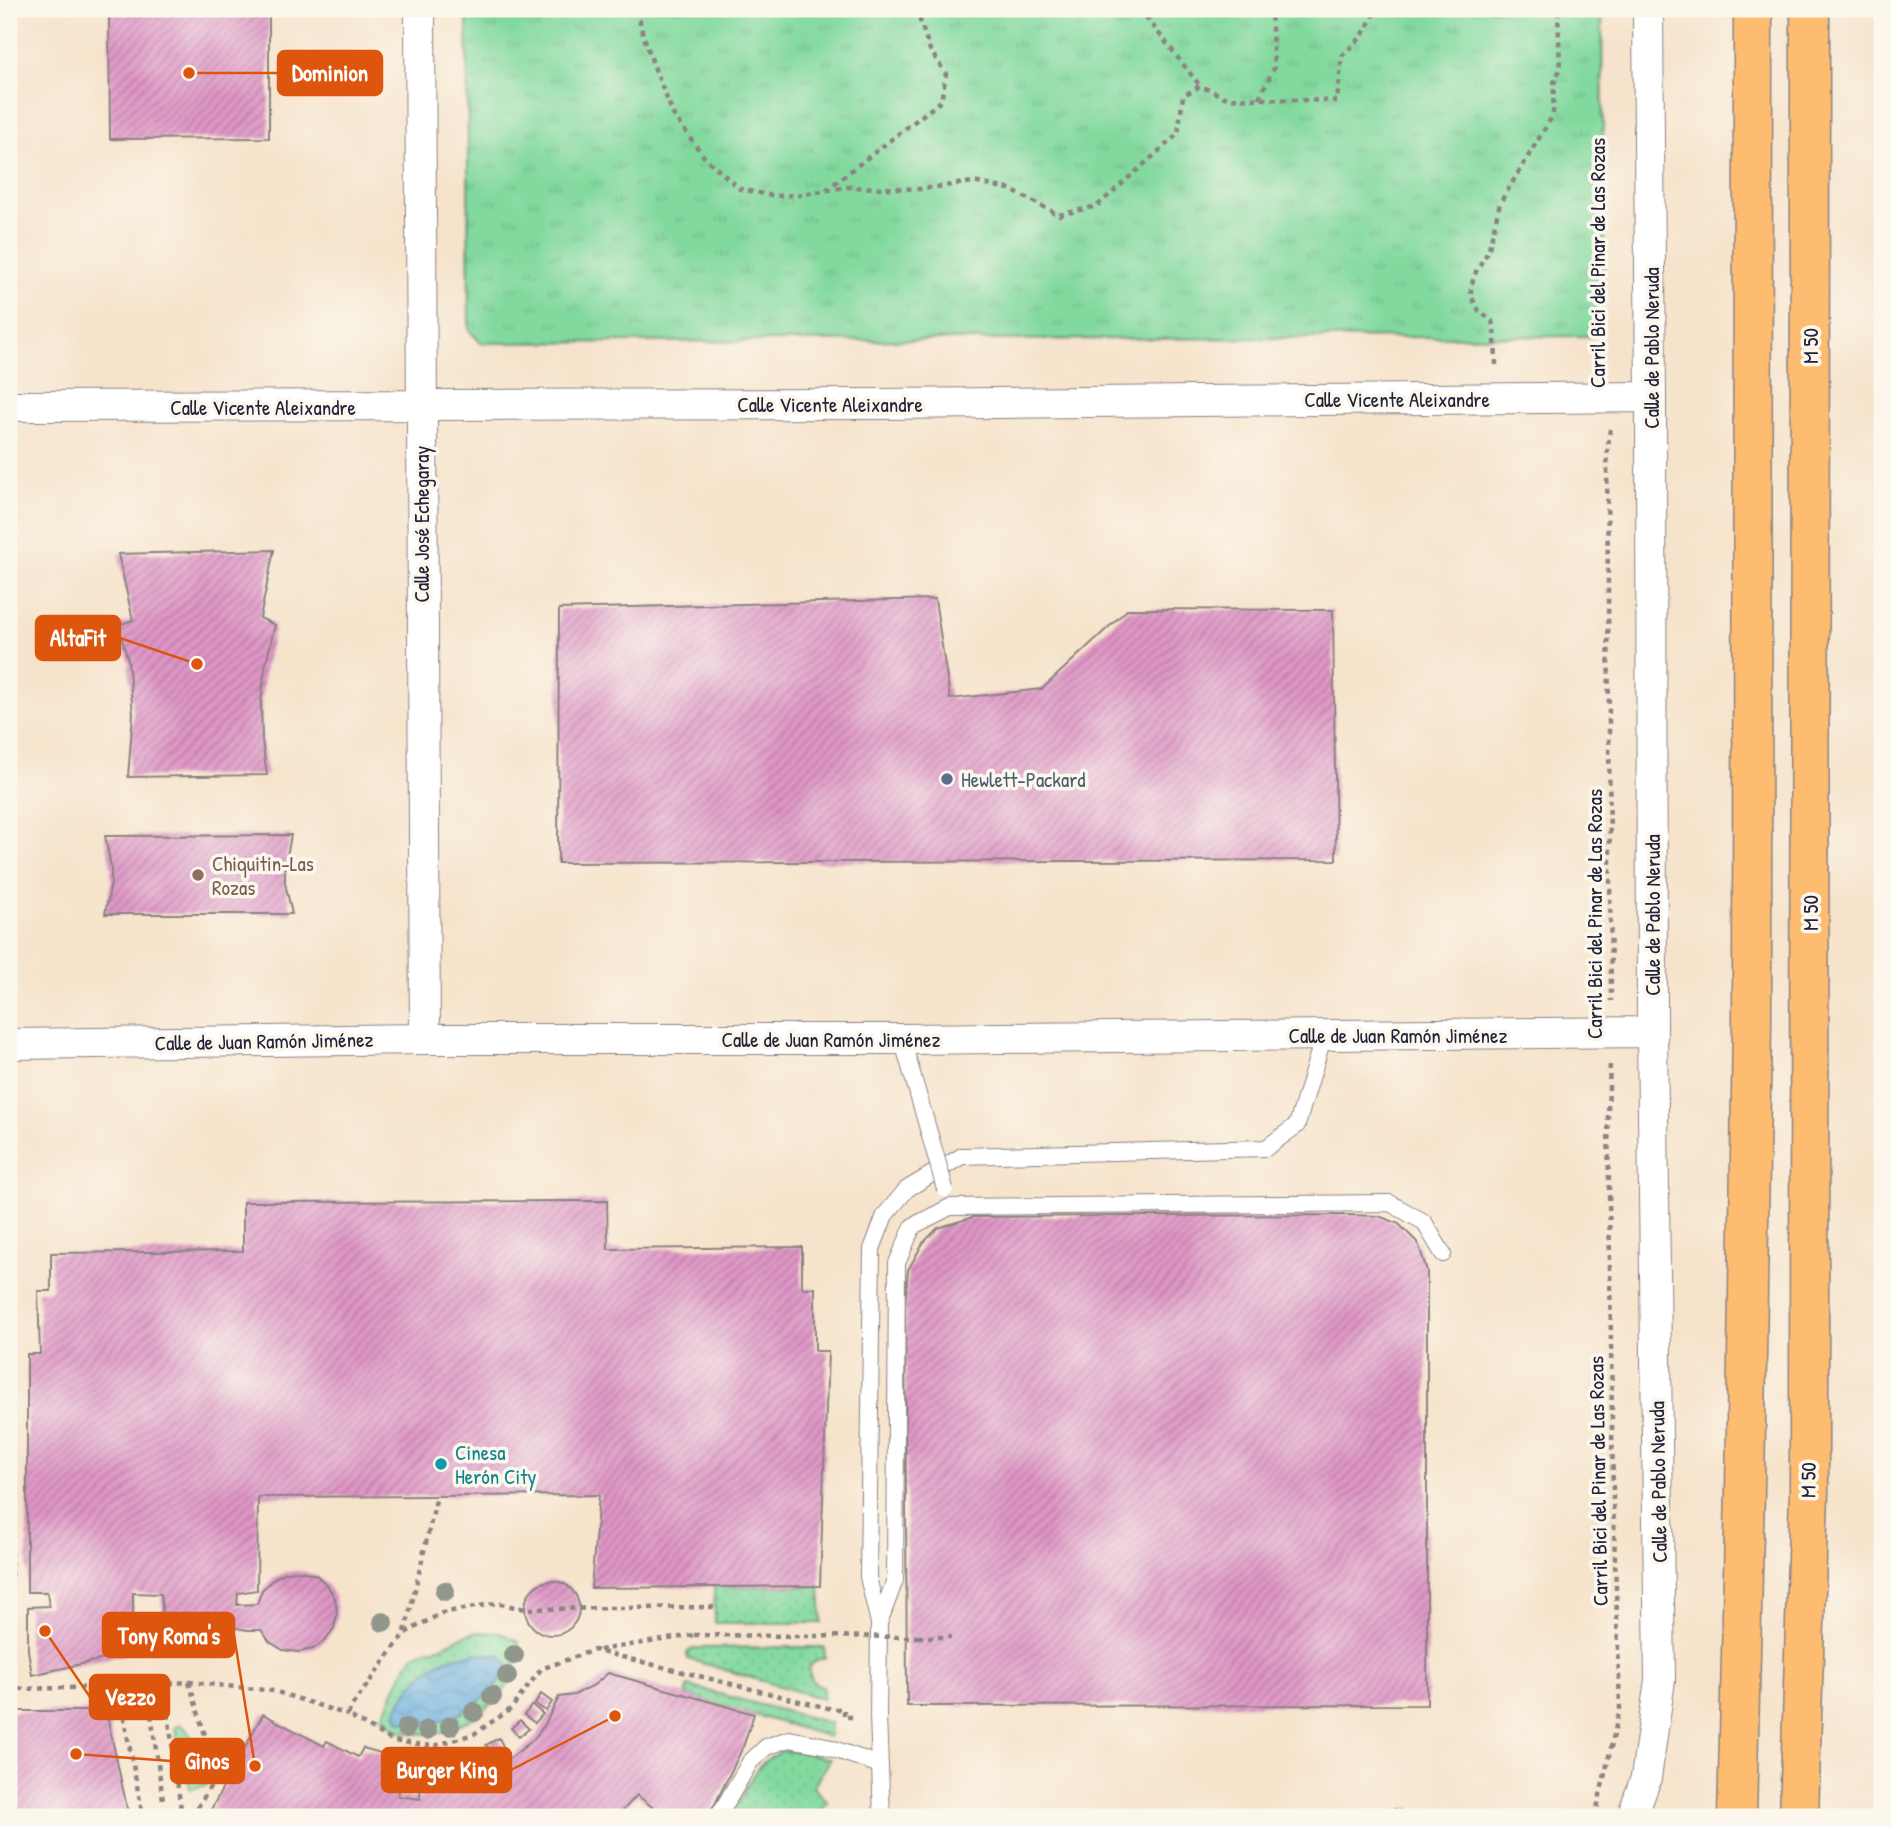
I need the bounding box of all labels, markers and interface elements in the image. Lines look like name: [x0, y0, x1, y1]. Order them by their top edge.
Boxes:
callout: Dominion: [278, 51, 382, 95]
text: Dominion: [292, 57, 368, 88]
street label: Carril Bici del Pinar de Las Rozas: [1583, 138, 1612, 388]
street label: Calle de Pablo Neruda: [1637, 267, 1666, 429]
street label: M 50: [1796, 328, 1825, 364]
street label: Calle Vicente Aleixandre: [1304, 385, 1490, 414]
street label: Calle Vicente Aleixandre: [737, 390, 923, 419]
street label: Calle Vicente Aleixandre: [170, 393, 356, 422]
street label: Calle José Echegaray: [407, 445, 436, 602]
callout: AltaFit: [36, 616, 120, 660]
text: AltaFit: [50, 622, 107, 653]
place label: Hewlett-Packard: [961, 765, 1086, 794]
marker: Hewlett-Packard: [939, 771, 955, 787]
street label: Carril Bici del Pinar de Las Rozas: [1580, 789, 1609, 1039]
street label: Calle de Pablo Neruda: [1638, 834, 1667, 996]
place label: Chiquitin-Las Rozas: [212, 849, 314, 902]
marker: Chiquitin-Las Rozas: [190, 867, 206, 883]
street label: M 50: [1796, 895, 1825, 931]
street label: Calle de Juan Ramón Jiménez: [1289, 1021, 1507, 1050]
street label: Calle de Juan Ramón Jiménez: [154, 1025, 374, 1057]
street label: Calle de Juan Ramón Jiménez: [722, 1025, 940, 1054]
street label: Carril Bici del Pinar de Las Rozas: [1581, 1356, 1615, 1606]
street label: Calle de Pablo Neruda: [1642, 1401, 1674, 1563]
place label: Cinesa Herón City: [455, 1438, 536, 1491]
marker: Cinesa Herón City: [433, 1456, 449, 1472]
street label: M 50: [1793, 1462, 1823, 1498]
callout: Tony Roma's: [103, 1613, 234, 1657]
text: Tony Roma's: [117, 1620, 220, 1652]
callout: Vezzo: [90, 1675, 169, 1719]
text: Vezzo: [104, 1681, 156, 1712]
callout: Ginos: [171, 1739, 244, 1783]
text: Ginos: [185, 1745, 229, 1776]
callout: Burger King: [382, 1748, 511, 1792]
text: Burger King: [396, 1754, 498, 1786]

